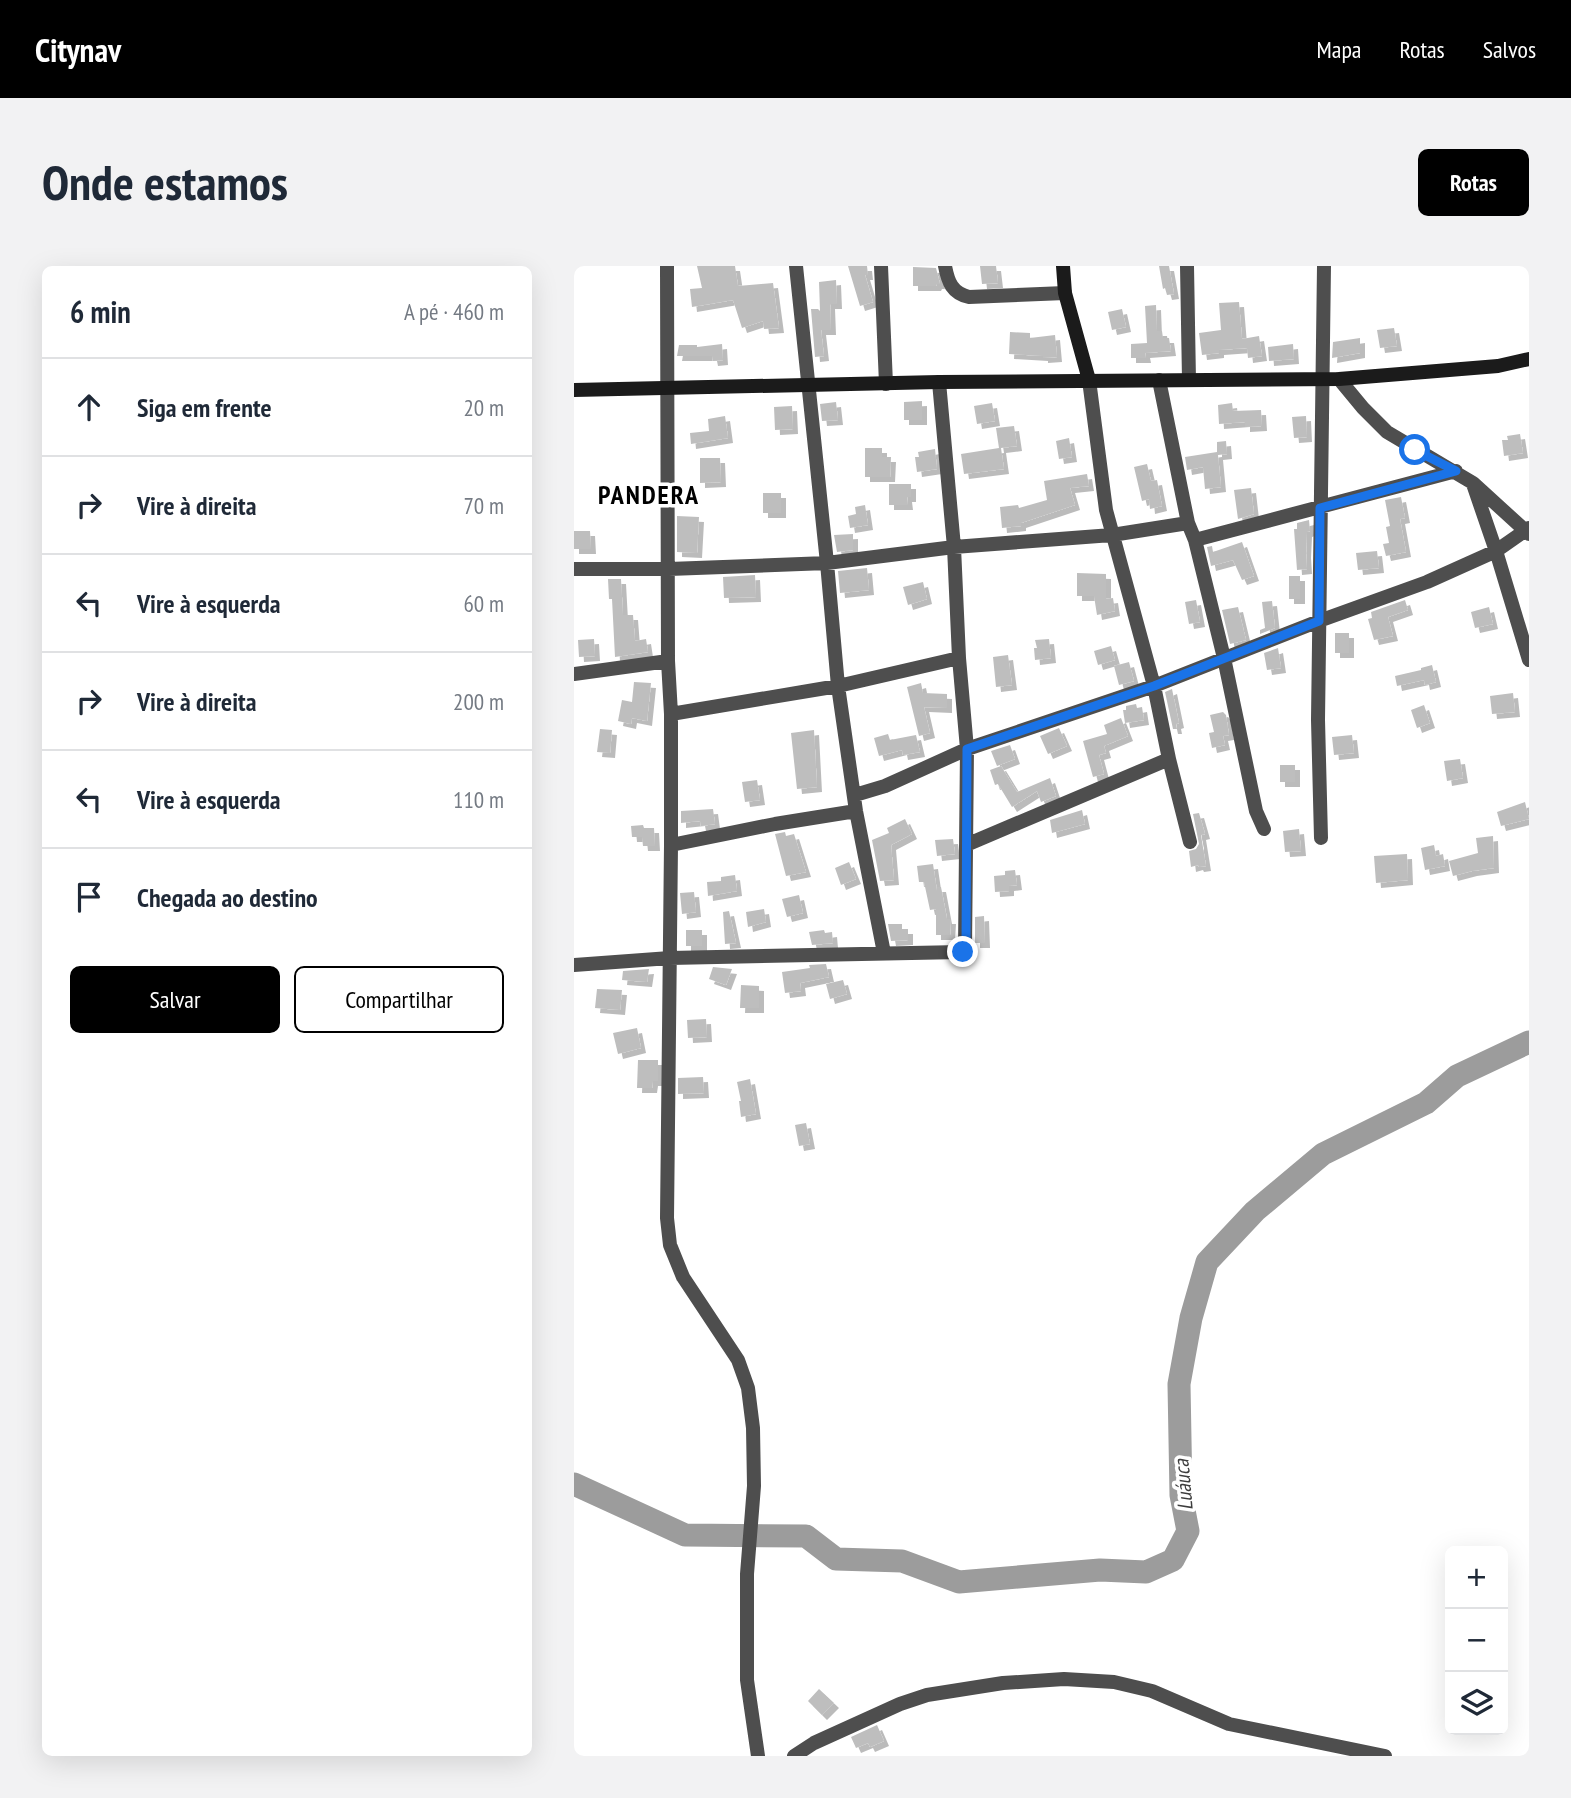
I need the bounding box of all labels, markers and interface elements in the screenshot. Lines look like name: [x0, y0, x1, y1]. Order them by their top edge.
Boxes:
text: Citynav: [35, 28, 121, 71]
text: Mapa: [1317, 34, 1361, 65]
text: Rotas: [1399, 34, 1445, 65]
text: Salvos: [1483, 34, 1536, 65]
button: Rotas: [1418, 149, 1529, 216]
text: Onde estamos: [42, 150, 288, 214]
text: 6 min: [70, 292, 131, 331]
text: A pé · 460 m: [404, 297, 504, 326]
icon: ahead: [70, 388, 108, 426]
text: Siga em frente: [137, 391, 272, 424]
text: 20 m: [463, 393, 504, 422]
route start: [1399, 434, 1430, 465]
district label: PANDERA: [598, 478, 700, 511]
icon: right: [70, 486, 108, 524]
text: Vire à direita: [137, 489, 256, 522]
text: 70 m: [463, 491, 504, 520]
icon: left: [70, 584, 108, 622]
text: Vire à esquerda: [137, 587, 280, 620]
text: 60 m: [463, 589, 504, 618]
icon: right: [70, 682, 108, 720]
text: Vire à direita: [137, 685, 256, 718]
text: 200 m: [453, 687, 504, 716]
icon: left: [70, 780, 108, 818]
text: Vire à esquerda: [137, 783, 280, 816]
text: 110 m: [453, 785, 504, 814]
icon: arrive: [70, 878, 108, 916]
text: Chegada ao destino: [137, 881, 318, 914]
route end: [947, 936, 978, 967]
button: Salvar: [70, 966, 280, 1033]
button: Compartilhar: [294, 966, 504, 1033]
water label: Luáuca: [1167, 1457, 1199, 1512]
map controls: [1445, 1546, 1508, 1735]
button: +: [1445, 1546, 1508, 1609]
button: −: [1445, 1609, 1508, 1672]
button: layers: [1445, 1672, 1508, 1735]

